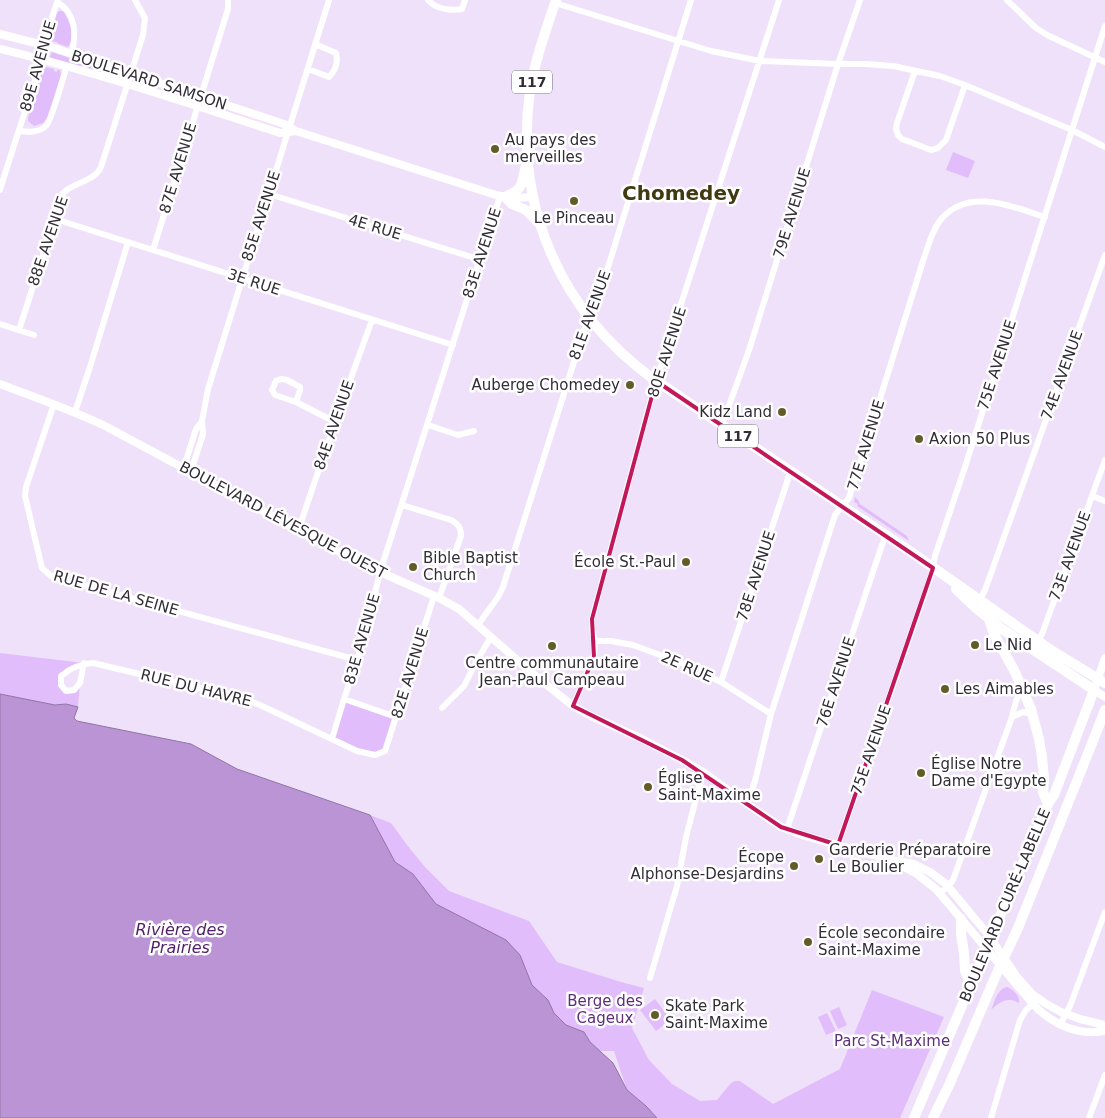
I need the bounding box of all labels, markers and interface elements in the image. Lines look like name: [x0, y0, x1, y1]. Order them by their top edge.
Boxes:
street label: 89E AVENUE: [16, 18, 60, 114]
street label: BOULEVARD SAMSON: [69, 46, 229, 114]
road number: 117: [512, 70, 552, 94]
street label: 87E AVENUE: [156, 120, 200, 216]
place label: Au pays des merveilles: [505, 131, 596, 166]
marker: Au pays des merveilles: [489, 143, 501, 155]
street label: 79E AVENUE: [770, 165, 814, 261]
street label: 85E AVENUE: [238, 168, 284, 264]
district label: Chomedey: [622, 181, 740, 205]
street label: 88E AVENUE: [24, 194, 72, 288]
marker: Le Pinceau: [568, 195, 580, 207]
street label: 83E AVENUE: [459, 205, 505, 301]
place label: Le Pinceau: [534, 209, 614, 227]
street label: 4E RUE: [346, 210, 404, 244]
street label: 3E RUE: [225, 265, 283, 299]
street label: 81E AVENUE: [565, 268, 615, 362]
street label: 80E AVENUE: [644, 304, 690, 400]
street label: 75E AVENUE: [974, 317, 1020, 413]
street label: 74E AVENUE: [1037, 328, 1087, 422]
place label: Auberge Chomedey: [471, 376, 620, 394]
street label: 84E AVENUE: [310, 378, 358, 472]
marker: Auberge Chomedey: [624, 379, 636, 391]
street label: 77E AVENUE: [844, 397, 888, 493]
place label: Kidz Land: [699, 403, 772, 421]
marker: Kidz Land: [776, 406, 788, 418]
road number: 117: [718, 424, 758, 448]
place label: Axion 50 Plus: [929, 430, 1030, 448]
marker: Axion 50 Plus: [913, 433, 925, 445]
street label: BOULEVARD LÉVESQUE OUEST: [176, 457, 391, 583]
street label: 73E AVENUE: [1045, 509, 1095, 603]
street label: 78E AVENUE: [733, 528, 779, 624]
place label: Bible Baptist Church: [423, 549, 518, 584]
place label: École St.-Paul: [574, 552, 676, 571]
marker: École St.-Paul: [680, 556, 692, 568]
marker: Bible Baptist Church: [407, 561, 419, 573]
street label: RUE DE LA SEINE: [51, 567, 181, 619]
street label: 83E AVENUE: [340, 591, 384, 687]
street label: 82E AVENUE: [388, 625, 432, 721]
street label: 76E AVENUE: [813, 634, 859, 730]
place label: Le Nid: [985, 636, 1032, 654]
marker: Le Nid: [969, 639, 981, 651]
marker: Centre communautaire Jean-Paul Campeau: [546, 640, 558, 652]
street label: 2E RUE: [658, 648, 716, 686]
place label: Centre communautaire Jean-Paul Campeau: [465, 654, 639, 689]
street label: RUE DU HAVRE: [139, 666, 253, 710]
place label: Les Aimables: [955, 680, 1054, 698]
marker: Les Aimables: [939, 683, 951, 695]
street label: 75E AVENUE: [847, 703, 895, 797]
place label: Église Notre Dame d'Egypte: [931, 754, 1047, 790]
marker: Église Notre Dame d'Egypte: [915, 767, 927, 779]
place label: Église Saint-Maxime: [658, 768, 761, 804]
marker: Église Saint-Maxime: [642, 781, 654, 793]
street label: BOULEVARD CURÉ-LABELLE: [955, 805, 1054, 1005]
place label: Garderie Préparatoire Le Boulier: [829, 841, 991, 876]
place label: Écope Alphonse-Desjardins: [631, 847, 784, 883]
marker: Garderie Préparatoire Le Boulier: [813, 853, 825, 865]
marker: Écope Alphonse-Desjardins: [788, 860, 800, 872]
water label: Rivière des Prairies: [135, 920, 225, 957]
place label: École secondaire Saint-Maxime: [818, 923, 945, 959]
marker: École secondaire Saint-Maxime: [802, 936, 814, 948]
park label: Berge des Cageux: [567, 992, 643, 1027]
place label: Skate Park Saint-Maxime: [665, 997, 768, 1032]
marker: Skate Park Saint-Maxime: [649, 1009, 661, 1021]
park label: Parc St-Maxime: [834, 1032, 950, 1050]

